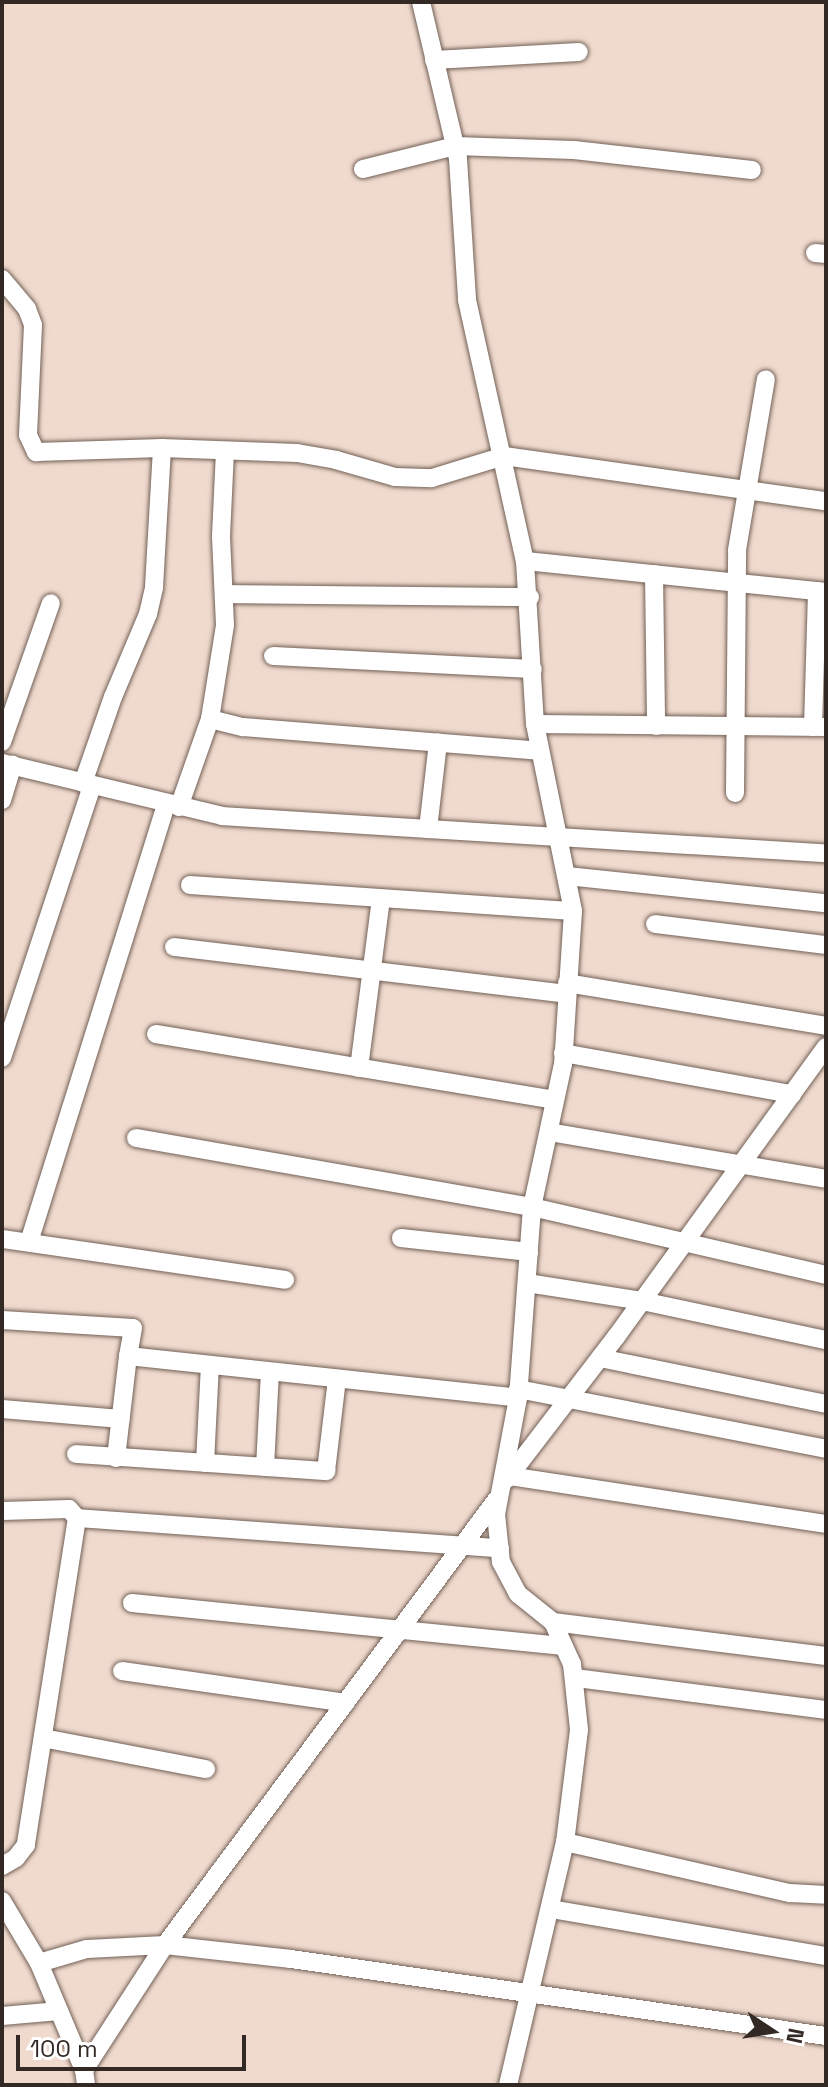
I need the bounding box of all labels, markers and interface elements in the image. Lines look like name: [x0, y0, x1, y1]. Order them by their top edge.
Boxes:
north arrow: [732, 1991, 812, 2071]
scale bar: [20, 2019, 250, 2069]
text: N: [780, 2026, 811, 2046]
text: 100 m: [30, 2033, 98, 2064]

